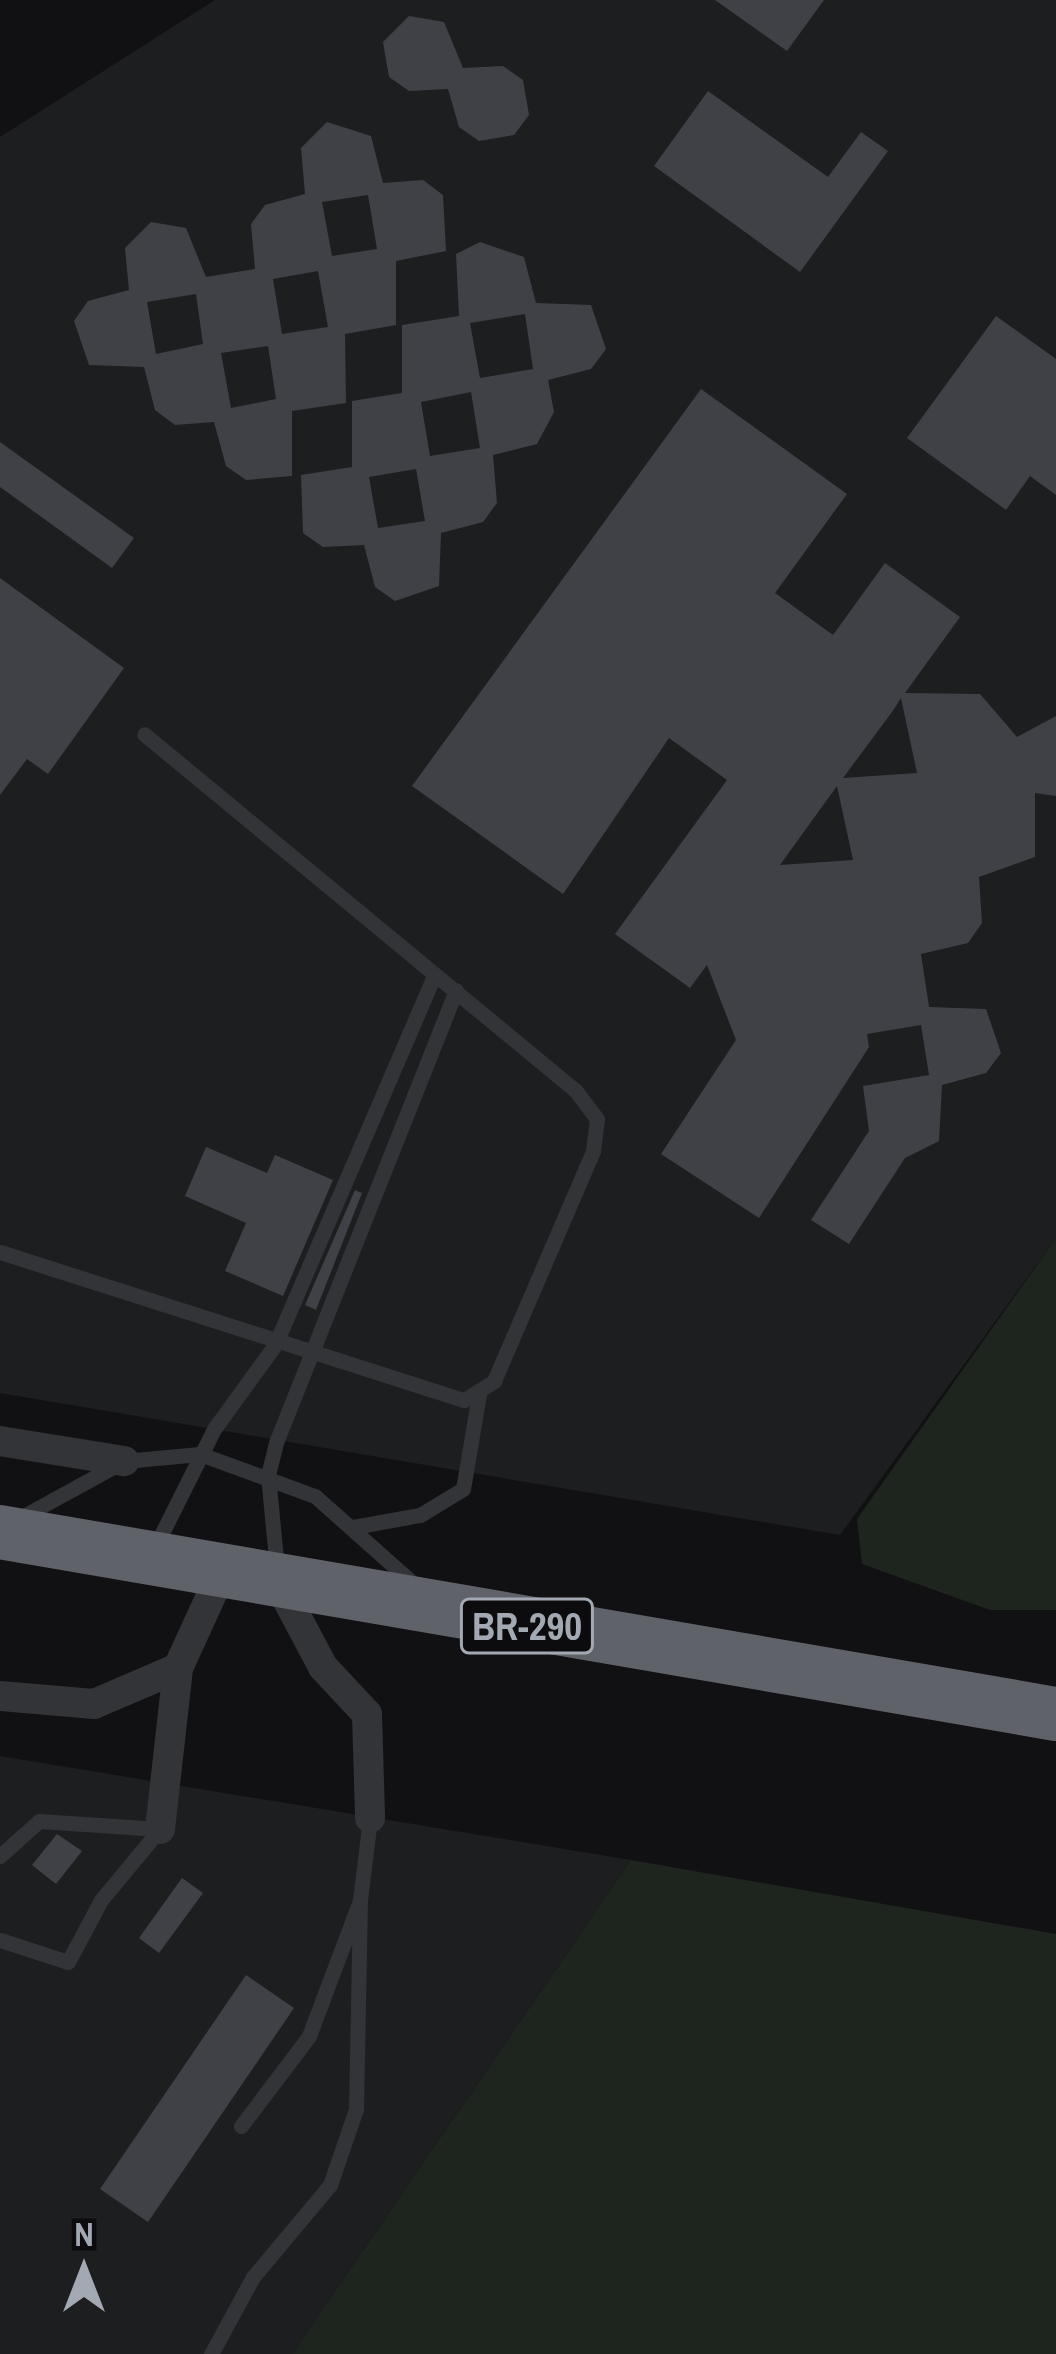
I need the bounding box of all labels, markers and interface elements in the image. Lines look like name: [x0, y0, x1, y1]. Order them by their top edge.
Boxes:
road number: BR-290: [458, 1593, 596, 1659]
north arrow: [24, 2210, 144, 2330]
text: N: [74, 2212, 94, 2256]

